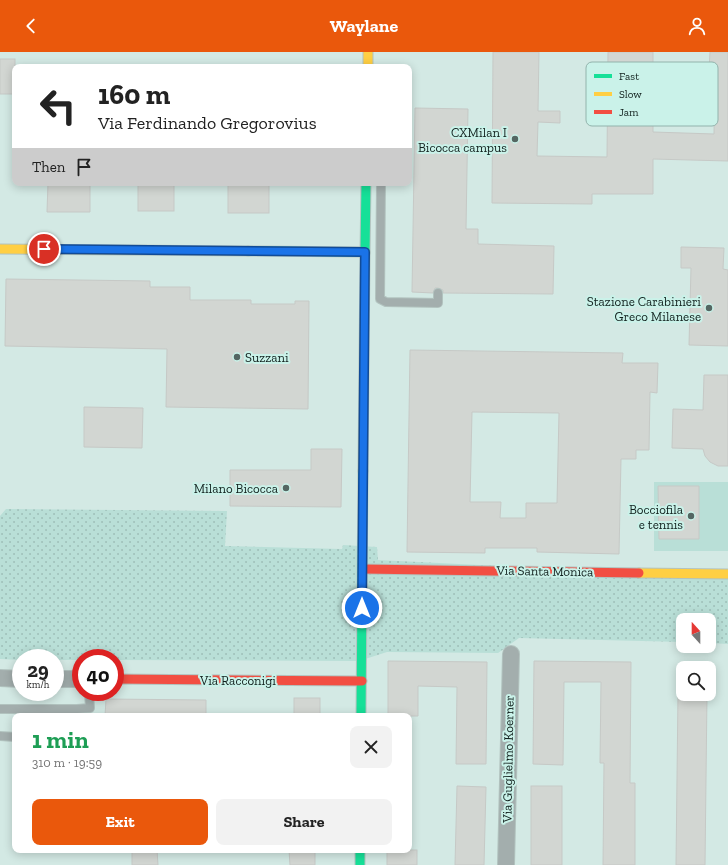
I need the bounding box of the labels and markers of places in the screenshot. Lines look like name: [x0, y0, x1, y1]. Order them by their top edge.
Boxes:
place label: CXMilan I Bicocca campus: [418, 125, 507, 155]
marker: CXMilan I Bicocca campus: [510, 134, 520, 144]
pin: [27, 232, 61, 266]
place label: Stazione Carabinieri Greco Milanese: [587, 294, 701, 324]
marker: Stazione Carabinieri Greco Milanese: [704, 303, 714, 313]
place label: Suzzani: [245, 350, 289, 365]
marker: Suzzani: [232, 352, 242, 362]
place label: Milano Bicocca: [194, 481, 279, 496]
marker: Milano Bicocca: [281, 483, 291, 493]
place label: Bocciofila e tennis: [629, 502, 684, 532]
marker: Bocciofila e tennis: [686, 511, 696, 521]

